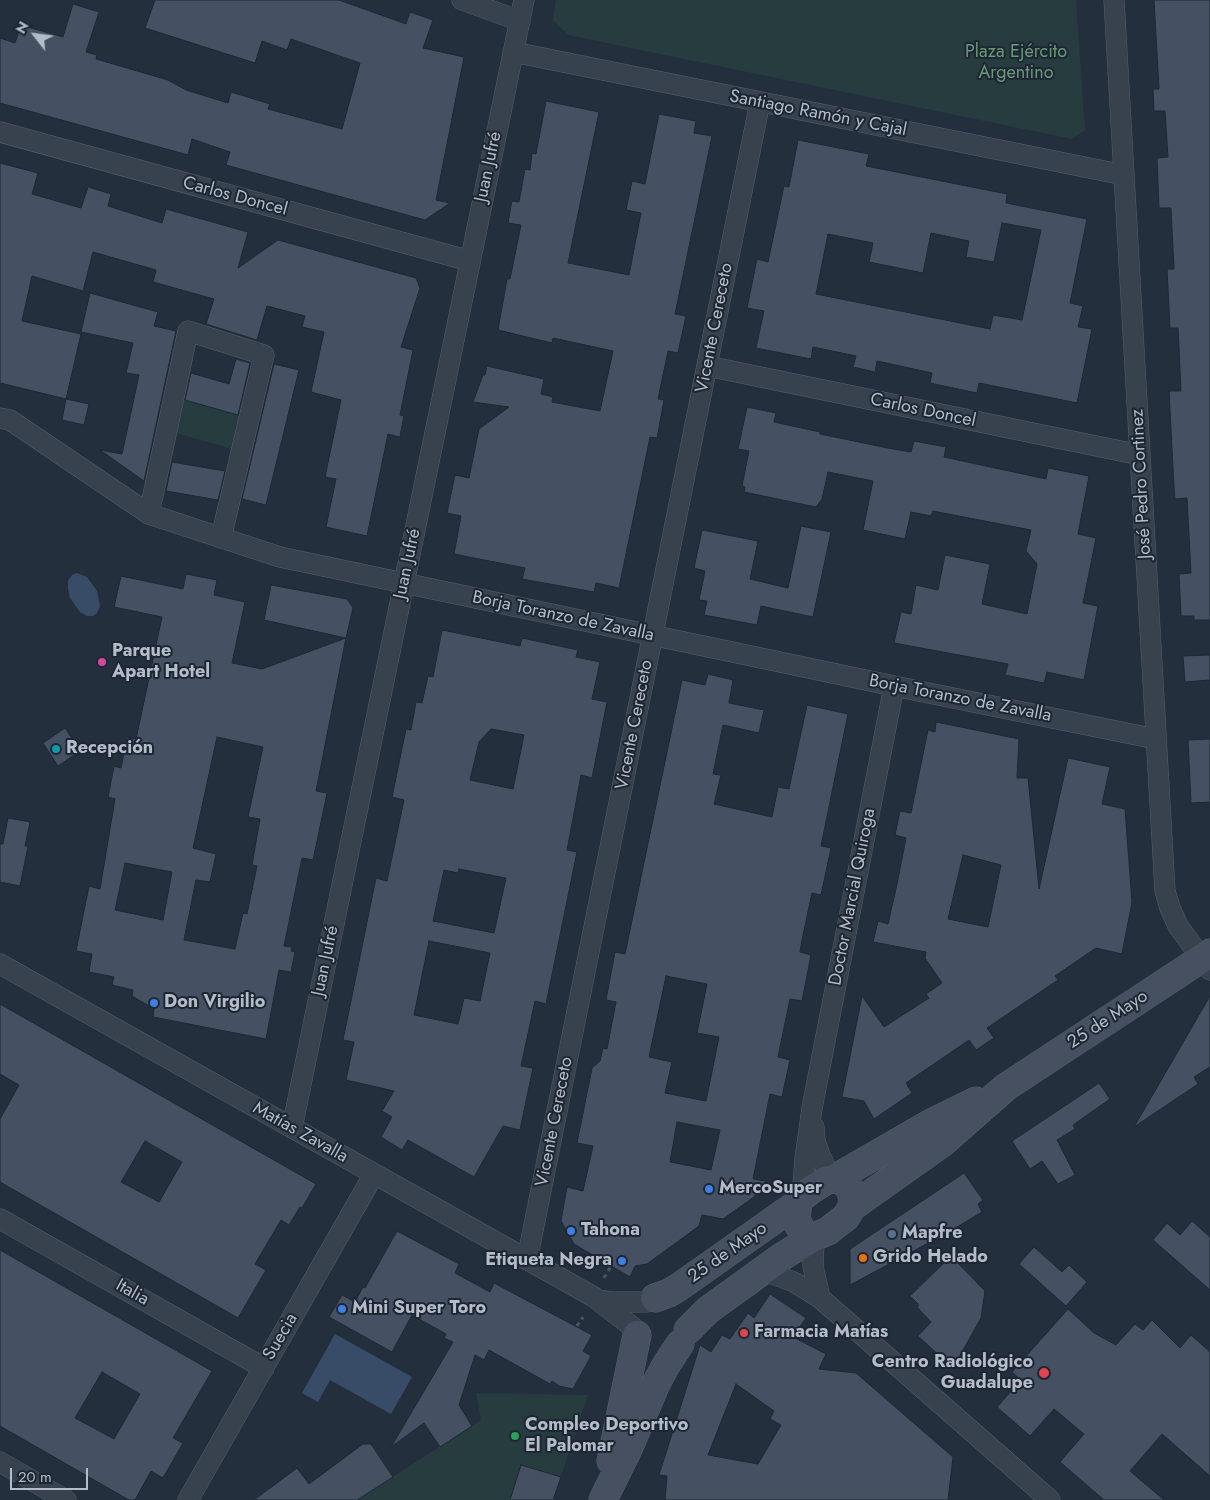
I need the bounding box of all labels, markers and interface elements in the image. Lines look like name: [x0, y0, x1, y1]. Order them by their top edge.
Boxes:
north arrow: [10, 10, 60, 60]
text: N: [11, 18, 33, 37]
park label: Plaza Ejército Argentino: [965, 42, 1067, 84]
street label: Santiago Ramón y Cajal: [728, 86, 908, 142]
street label: Juan Jufré: [471, 130, 507, 204]
street label: Carlos Doncel: [180, 173, 290, 221]
street label: Vicente Cereceto: [692, 261, 738, 395]
street label: Carlos Doncel: [868, 389, 978, 433]
street label: José Pedro Cortinez: [1127, 408, 1157, 560]
street label: Juan Jufré: [390, 527, 426, 601]
street label: Borja Toranzo de Zavalla: [470, 587, 656, 647]
place label: Parque Apart Hotel: [112, 641, 210, 684]
marker: Parque Apart Hotel: [96, 656, 108, 668]
street label: Vicente Cereceto: [612, 658, 658, 792]
street label: Borja Toranzo de Zavalla: [867, 671, 1053, 727]
place label: Recepción: [66, 738, 153, 760]
marker: Recepción: [50, 743, 62, 755]
street label: Doctor Marcial Quiroga: [825, 807, 881, 987]
street label: Juan Jufré: [308, 924, 344, 998]
street label: 25 de Mayo: [1064, 986, 1152, 1054]
place label: Don Virgilio: [164, 992, 265, 1014]
marker: Don Virgilio: [148, 997, 160, 1009]
street label: Vicente Cereceto: [532, 1055, 578, 1189]
street label: Matías Zavalla: [249, 1098, 351, 1168]
place label: MercoSuper: [719, 1178, 822, 1200]
marker: MercoSuper: [703, 1183, 715, 1195]
street label: 25 de Mayo: [684, 1218, 772, 1288]
place label: Tahona: [581, 1220, 640, 1242]
place label: Mapfre: [902, 1223, 962, 1245]
marker: Tahona: [565, 1225, 577, 1237]
marker: Mapfre: [886, 1228, 898, 1240]
place label: Grido Helado: [873, 1247, 988, 1269]
place label: Etiqueta Negra: [485, 1250, 612, 1272]
marker: Grido Helado: [857, 1252, 869, 1264]
marker: Etiqueta Negra: [616, 1255, 628, 1267]
street label: Italia: [112, 1275, 152, 1311]
place label: Mini Super Toro: [352, 1298, 486, 1320]
marker: Mini Super Toro: [336, 1303, 348, 1315]
street label: Suecia: [259, 1310, 303, 1364]
place label: Farmacia Matías: [754, 1322, 888, 1344]
marker: Farmacia Matías: [738, 1327, 750, 1339]
place label: Centro Radiológico Guadalupe: [872, 1352, 1033, 1395]
marker: Centro Radiológico Guadalupe: [1037, 1366, 1051, 1380]
place label: Compleo Deportivo El Palomar: [525, 1415, 688, 1458]
marker: Compleo Deportivo El Palomar: [509, 1430, 521, 1442]
scale bar: [12, 1458, 90, 1490]
text: 20 m: [18, 1466, 52, 1488]

